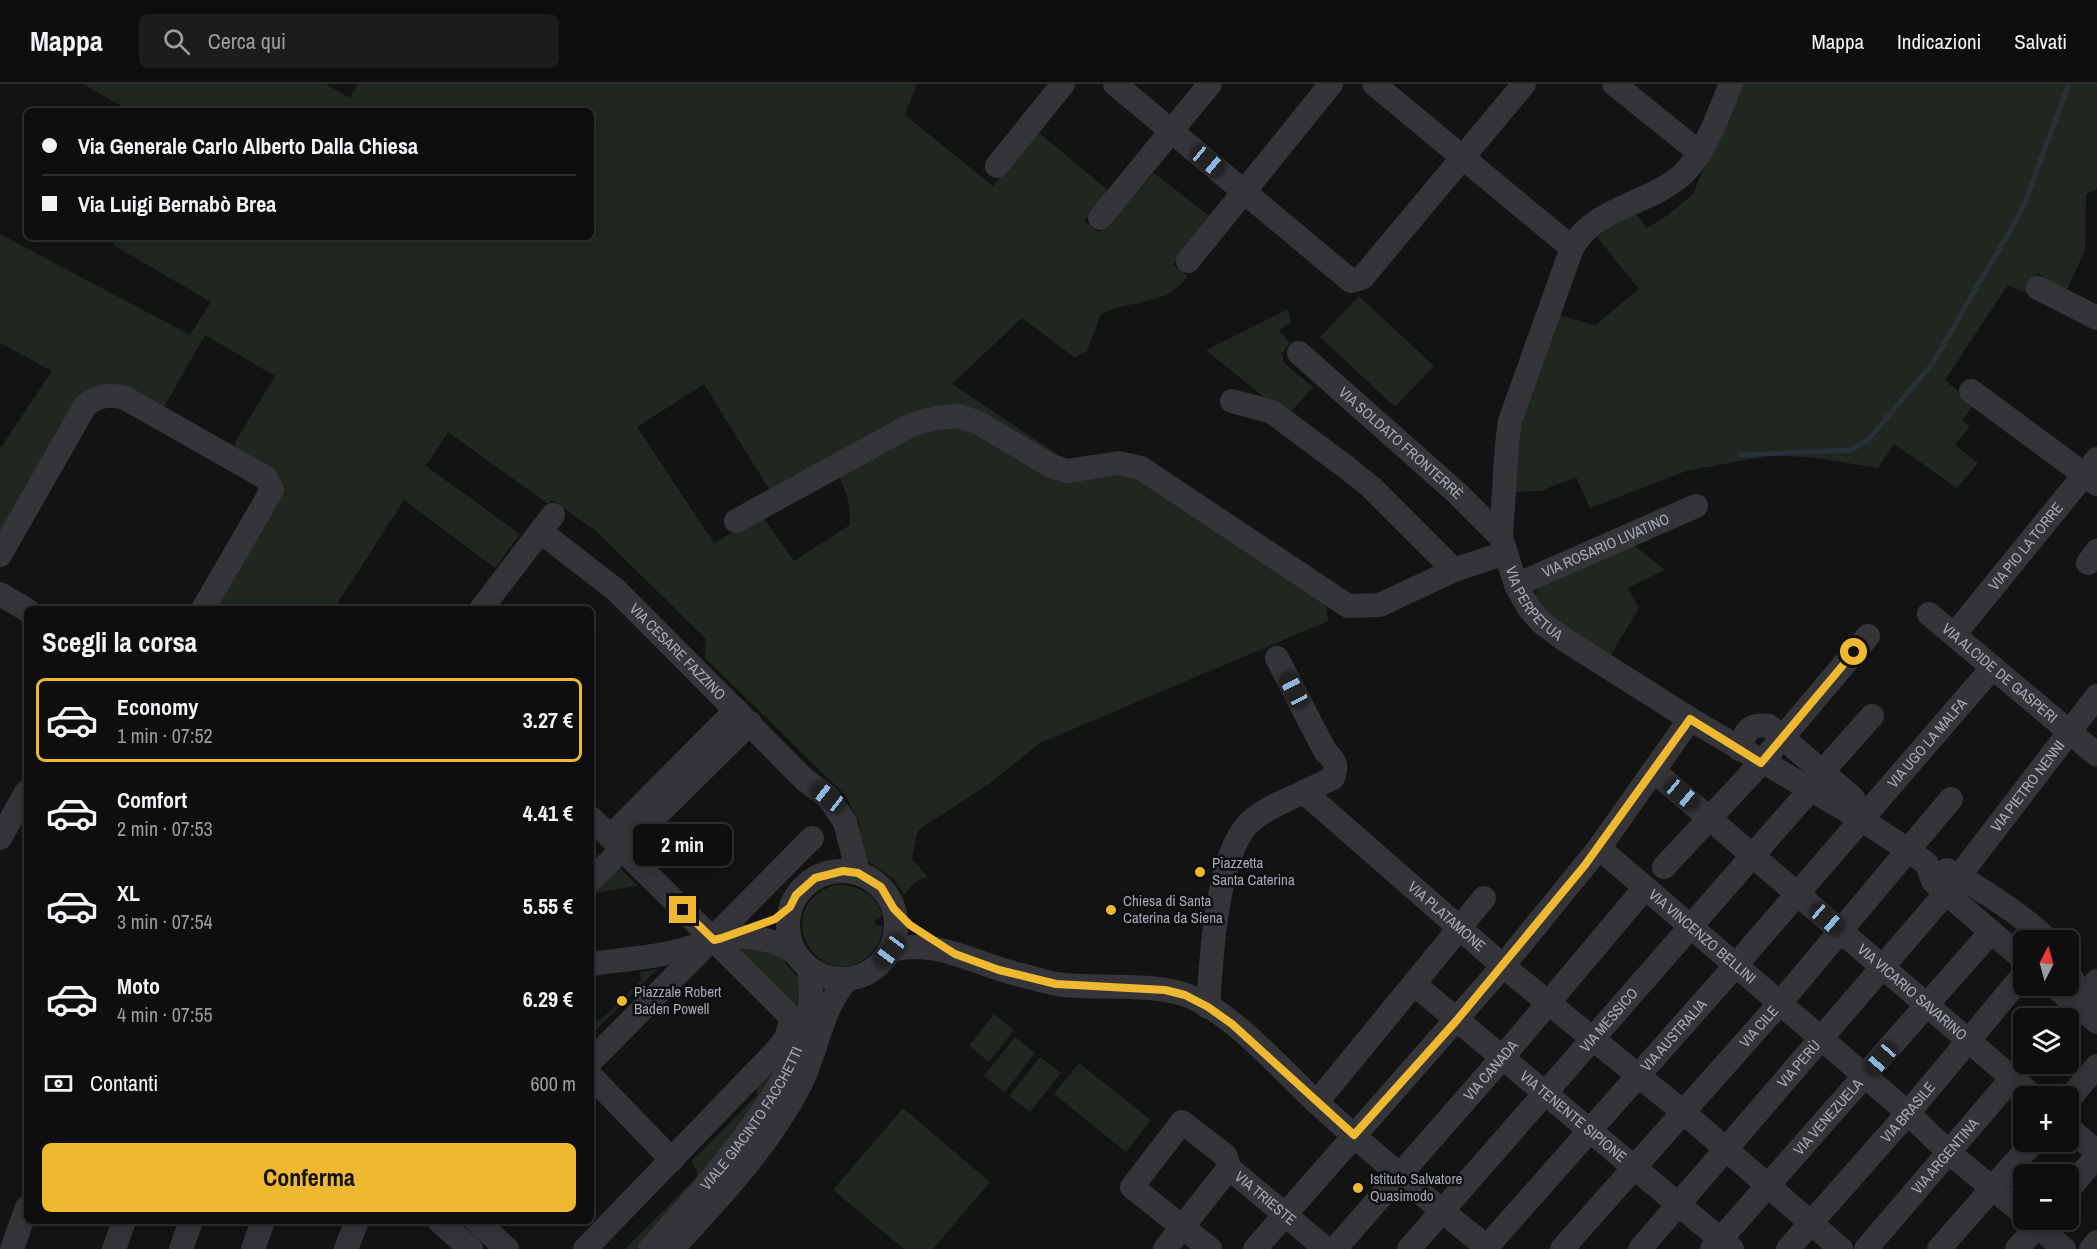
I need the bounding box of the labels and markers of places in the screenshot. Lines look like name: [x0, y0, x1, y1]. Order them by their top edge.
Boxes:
place label: Piazzetta Santa Caterina: [1212, 852, 1295, 890]
marker: Piazzetta Santa Caterina: [1193, 865, 1207, 879]
place label: Chiesa di Santa Caterina da Siena: [1123, 890, 1223, 928]
marker: Chiesa di Santa Caterina da Siena: [1104, 903, 1118, 917]
place label: Piazzale Robert Baden Powell: [634, 981, 722, 1019]
marker: Piazzale Robert Baden Powell: [615, 994, 629, 1008]
place label: Istituto Salvatore Quasimodo: [1370, 1168, 1462, 1206]
marker: Istituto Salvatore Quasimodo: [1351, 1181, 1365, 1195]

